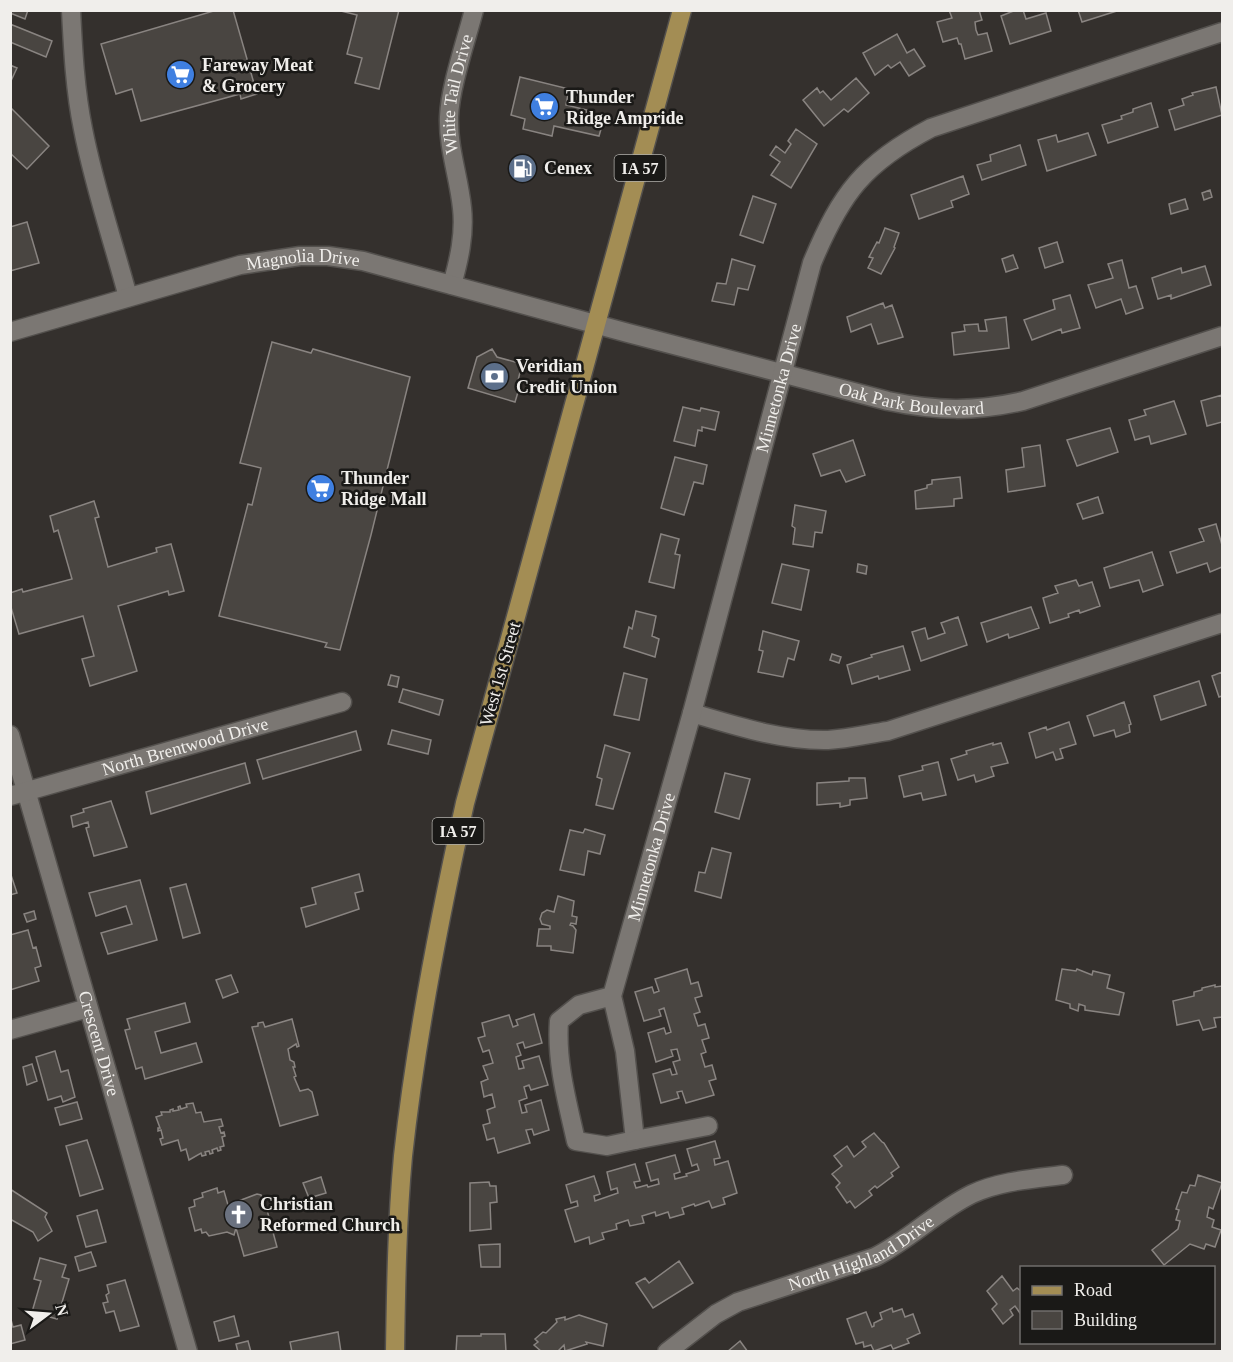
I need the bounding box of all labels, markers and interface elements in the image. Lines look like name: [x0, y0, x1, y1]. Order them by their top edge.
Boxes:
street label: White Tail Drive: [439, 32, 477, 155]
place label: Fareway Meat & Grocery: [202, 55, 313, 96]
supermarket icon: Fareway Meat & Grocery: [165, 59, 197, 91]
place label: Thunder Ridge Ampride: [566, 87, 684, 128]
supermarket icon: Thunder Ridge Ampride: [529, 91, 561, 123]
fuel station icon: Cenex: [507, 152, 539, 184]
road number: IA 57: [614, 155, 666, 181]
place label: Cenex: [544, 158, 592, 178]
street label: Magnolia Drive: [245, 246, 361, 274]
street label: Minnetonka Drive: [752, 321, 805, 455]
place label: Veridian Credit Union: [516, 356, 617, 397]
bank icon: Veridian Credit Union: [479, 360, 511, 392]
street label: Oak Park Boulevard: [837, 379, 985, 419]
place label: Thunder Ridge Mall: [341, 468, 427, 509]
supermarket icon: Thunder Ridge Mall: [304, 472, 336, 504]
street label: West 1st Street: [476, 620, 524, 728]
street label: North Brentwood Drive: [100, 713, 271, 779]
street label: Minnetonka Drive: [624, 791, 679, 924]
road number: IA 57: [432, 818, 484, 844]
street label: Crescent Drive: [74, 988, 124, 1098]
place label: Christian Reformed Church: [260, 1194, 400, 1235]
church icon: Christian Reformed Church: [223, 1198, 255, 1230]
street label: North Highland Drive: [786, 1211, 938, 1295]
legend: [1020, 1266, 1215, 1344]
text: Road: [1074, 1280, 1112, 1300]
north arrow: [18, 1284, 78, 1344]
text: N: [52, 1302, 72, 1318]
text: Building: [1074, 1310, 1137, 1330]

